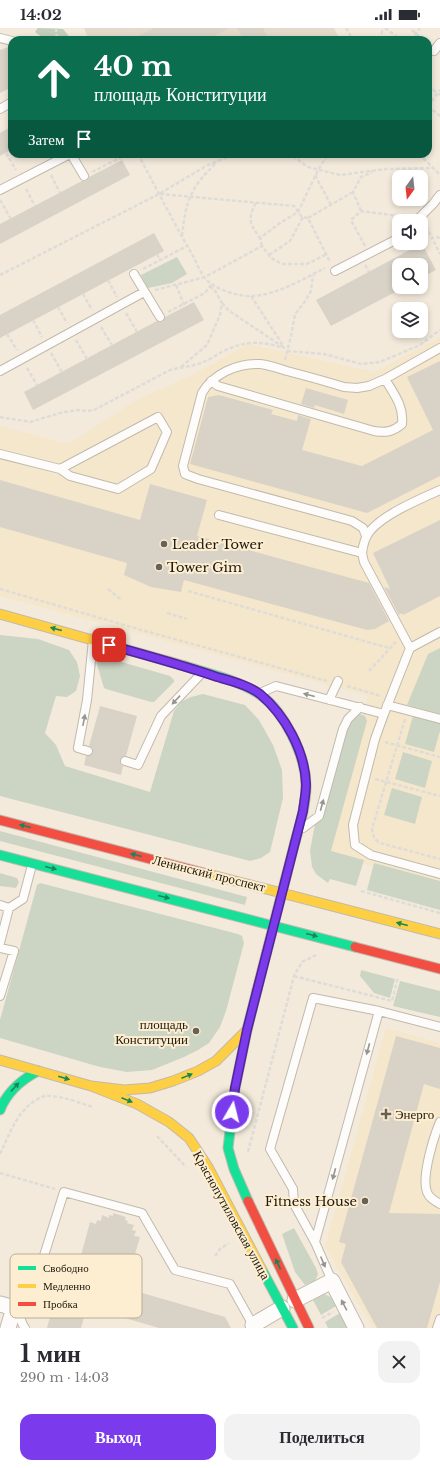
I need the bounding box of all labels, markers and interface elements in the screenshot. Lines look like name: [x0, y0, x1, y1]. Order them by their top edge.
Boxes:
text: 14:02: [20, 5, 62, 24]
text: 40 m: [94, 49, 172, 84]
icon: ahead: [28, 52, 80, 104]
text: площадь Конституции: [94, 84, 267, 106]
icon: arrive: [73, 128, 95, 150]
text: Затем: [28, 130, 65, 149]
north arrow: [392, 170, 428, 206]
map controls: [392, 170, 428, 338]
button: sound: [392, 214, 428, 250]
button: search: [392, 258, 428, 294]
button: layers: [392, 302, 428, 338]
place label: Leader Tower: [172, 536, 264, 553]
marker: Leader Tower: [159, 539, 169, 549]
place label: Tower Gim: [167, 559, 242, 576]
marker: Tower Gim: [154, 562, 164, 572]
one-way arrow: [49, 626, 61, 632]
pin: [92, 628, 126, 662]
icon: arrive: [98, 634, 120, 656]
one-way arrow: [302, 692, 314, 698]
one-way arrow: [171, 695, 181, 705]
one-way arrow: [81, 713, 87, 726]
one-way arrow: [319, 798, 325, 810]
one-way arrow: [19, 823, 32, 829]
one-way arrow: [130, 851, 142, 857]
street label: Ленинский проспект: [151, 851, 267, 896]
one-way arrow: [46, 865, 58, 871]
one-way arrow: [158, 895, 171, 901]
one-way arrow: [396, 921, 408, 927]
one-way arrow: [306, 933, 318, 939]
place label: площадь Конституции: [115, 1016, 188, 1048]
marker: площадь Конституции: [191, 1026, 201, 1036]
one-way arrow: [365, 1043, 371, 1055]
one-way arrow: [182, 1072, 194, 1078]
one-way arrow: [59, 1075, 71, 1081]
one-way arrow: [10, 1082, 20, 1092]
position arrow: [211, 1091, 253, 1133]
one-way arrow: [122, 1098, 134, 1104]
place label: Энерго: [395, 1106, 434, 1123]
marker: Энерго: [380, 1108, 392, 1120]
street label: Краснопутиловская улица: [189, 1148, 274, 1283]
one-way arrow: [331, 1169, 337, 1181]
place label: Fitness House: [265, 1193, 357, 1210]
marker: Fitness House: [360, 1196, 370, 1206]
legend: [10, 1254, 142, 1318]
one-way arrow: [321, 1256, 327, 1268]
one-way arrow: [275, 1259, 281, 1270]
text: Свободно: [43, 1261, 89, 1275]
text: Медленно: [43, 1279, 91, 1293]
text: Пробка: [43, 1297, 78, 1311]
one-way arrow: [341, 1299, 347, 1311]
text: 1 мин: [20, 1339, 81, 1368]
button: close: [378, 1341, 420, 1383]
text: 290 m · 14:03: [20, 1369, 109, 1386]
button: Выход: [20, 1414, 216, 1460]
button: Поделиться: [224, 1414, 420, 1460]

